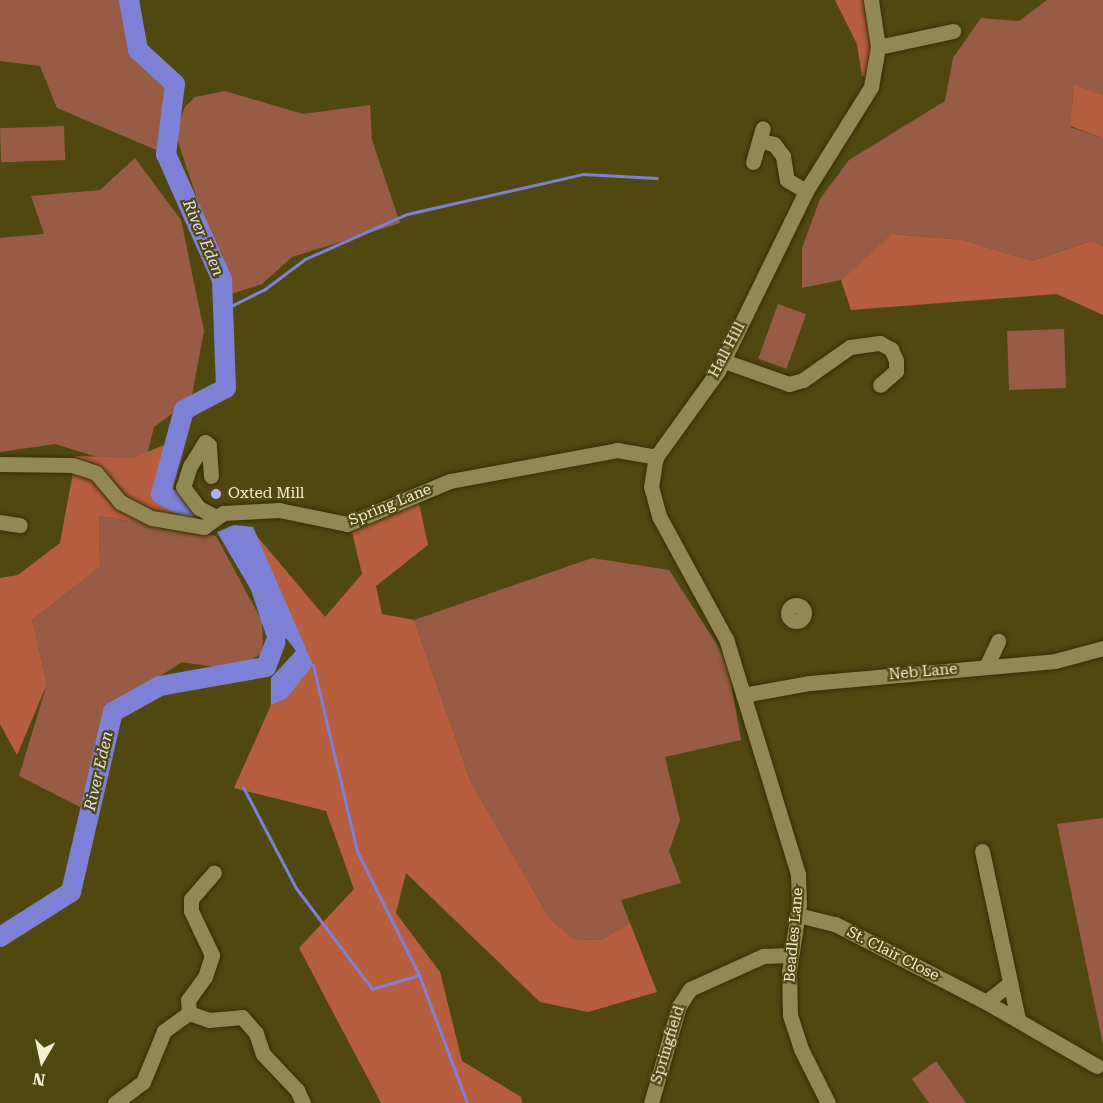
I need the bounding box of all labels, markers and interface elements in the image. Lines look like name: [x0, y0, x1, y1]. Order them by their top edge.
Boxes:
water label: River Eden: [178, 197, 228, 279]
street label: Hall Hill: [705, 319, 749, 381]
street label: Spring Lane: [346, 480, 434, 530]
place label: Oxted Mill: [228, 485, 304, 503]
marker: Oxted Mill: [209, 487, 223, 501]
street label: Neb Lane: [888, 660, 958, 684]
water label: River Eden: [81, 729, 117, 813]
street label: Beadles Lane: [781, 887, 807, 983]
street label: St. Clair Close: [844, 923, 942, 985]
street label: Springfield: [648, 1004, 688, 1086]
north arrow: [12, 1031, 72, 1091]
text: N: [32, 1069, 47, 1090]

